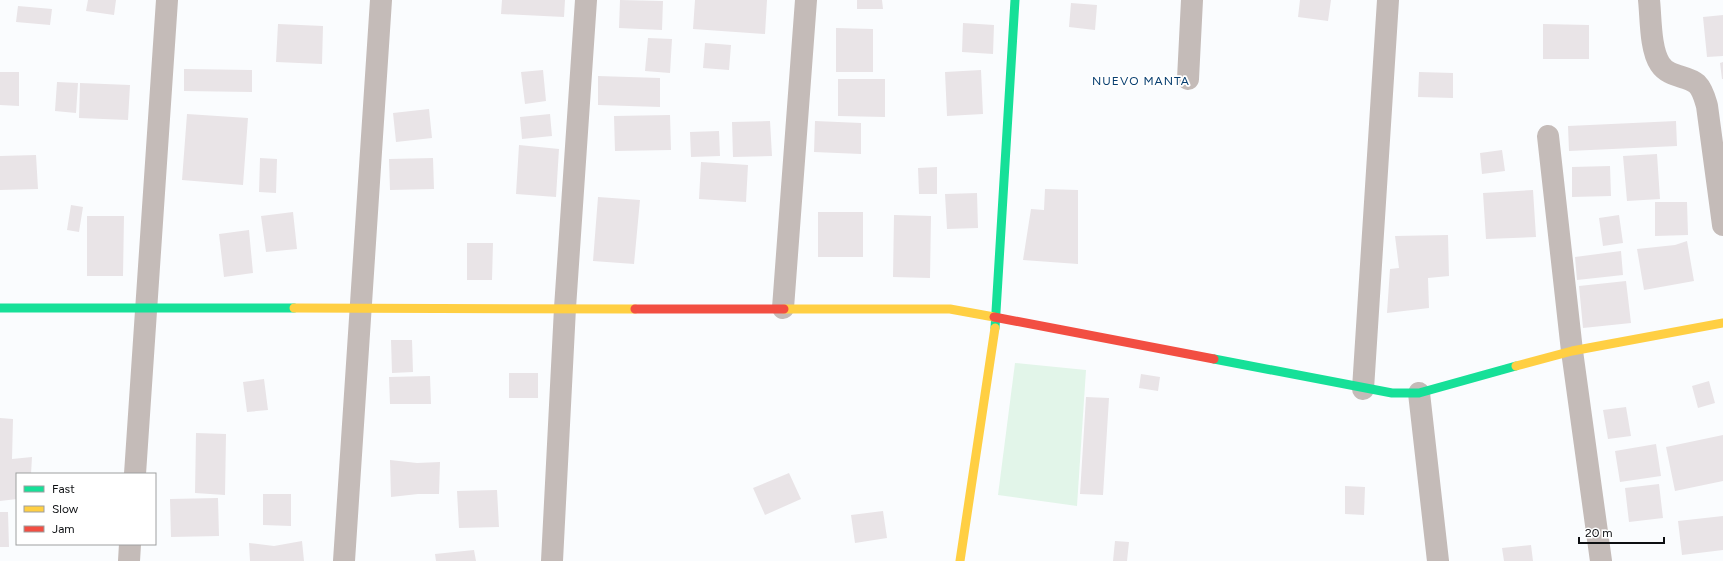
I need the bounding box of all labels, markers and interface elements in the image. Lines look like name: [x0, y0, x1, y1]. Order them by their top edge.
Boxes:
district label: NUEVO MANTA: [1092, 74, 1190, 88]
legend: [16, 473, 156, 545]
text: Fast: [52, 482, 75, 496]
text: Slow: [52, 502, 79, 516]
scale bar: [1579, 519, 1664, 545]
text: Jam: [52, 522, 75, 536]
text: 20 m: [1585, 526, 1613, 540]

